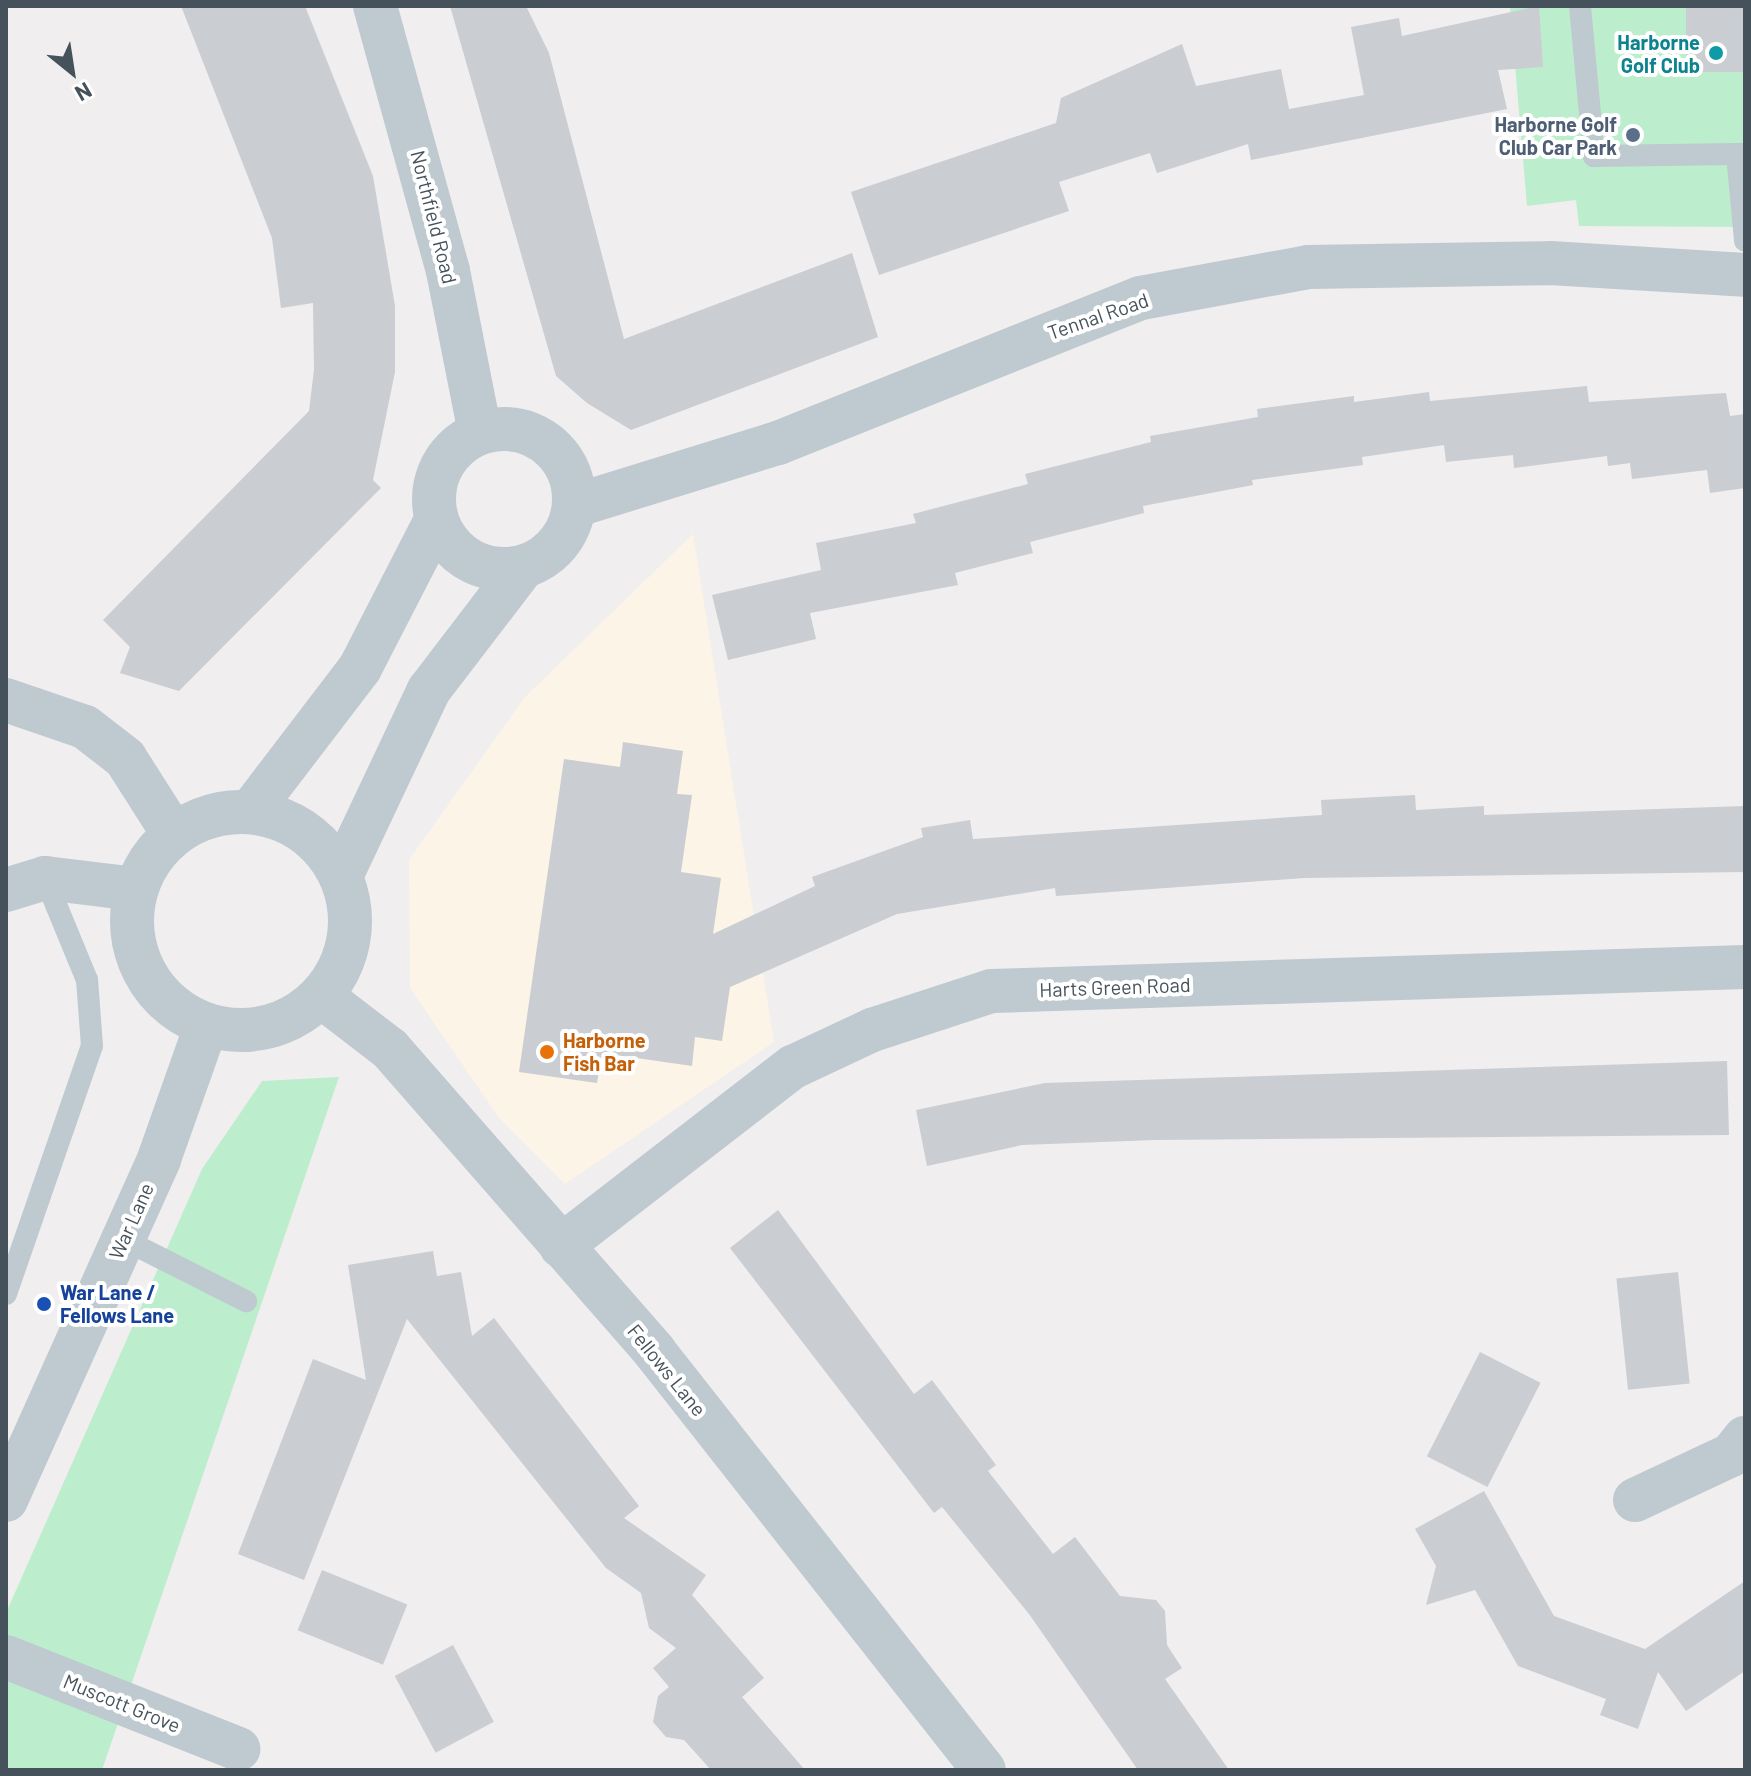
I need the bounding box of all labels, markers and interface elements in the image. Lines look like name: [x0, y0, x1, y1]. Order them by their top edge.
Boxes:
place label: Harborne Golf Club: [1617, 30, 1700, 77]
north arrow: [32, 32, 112, 112]
marker: Harborne Golf Club: [1707, 44, 1725, 62]
text: N: [71, 78, 97, 108]
place label: Harborne Golf Club Car Park: [1494, 112, 1617, 159]
marker: Harborne Golf Club Car Park: [1624, 126, 1642, 144]
street label: Northfield Road: [406, 148, 462, 286]
street label: Tennal Road: [1044, 288, 1152, 344]
street label: Harts Green Road: [1039, 972, 1191, 1002]
place label: Harborne Fish Bar: [563, 1028, 646, 1075]
marker: Harborne Fish Bar: [538, 1043, 556, 1061]
street label: War Lane: [104, 1179, 158, 1263]
place label: War Lane / Fellows Lane: [60, 1280, 174, 1327]
marker: War Lane / Fellows Lane: [35, 1295, 53, 1313]
street label: Fellows Lane: [623, 1319, 711, 1421]
street label: Muscott Grove: [60, 1669, 184, 1737]

